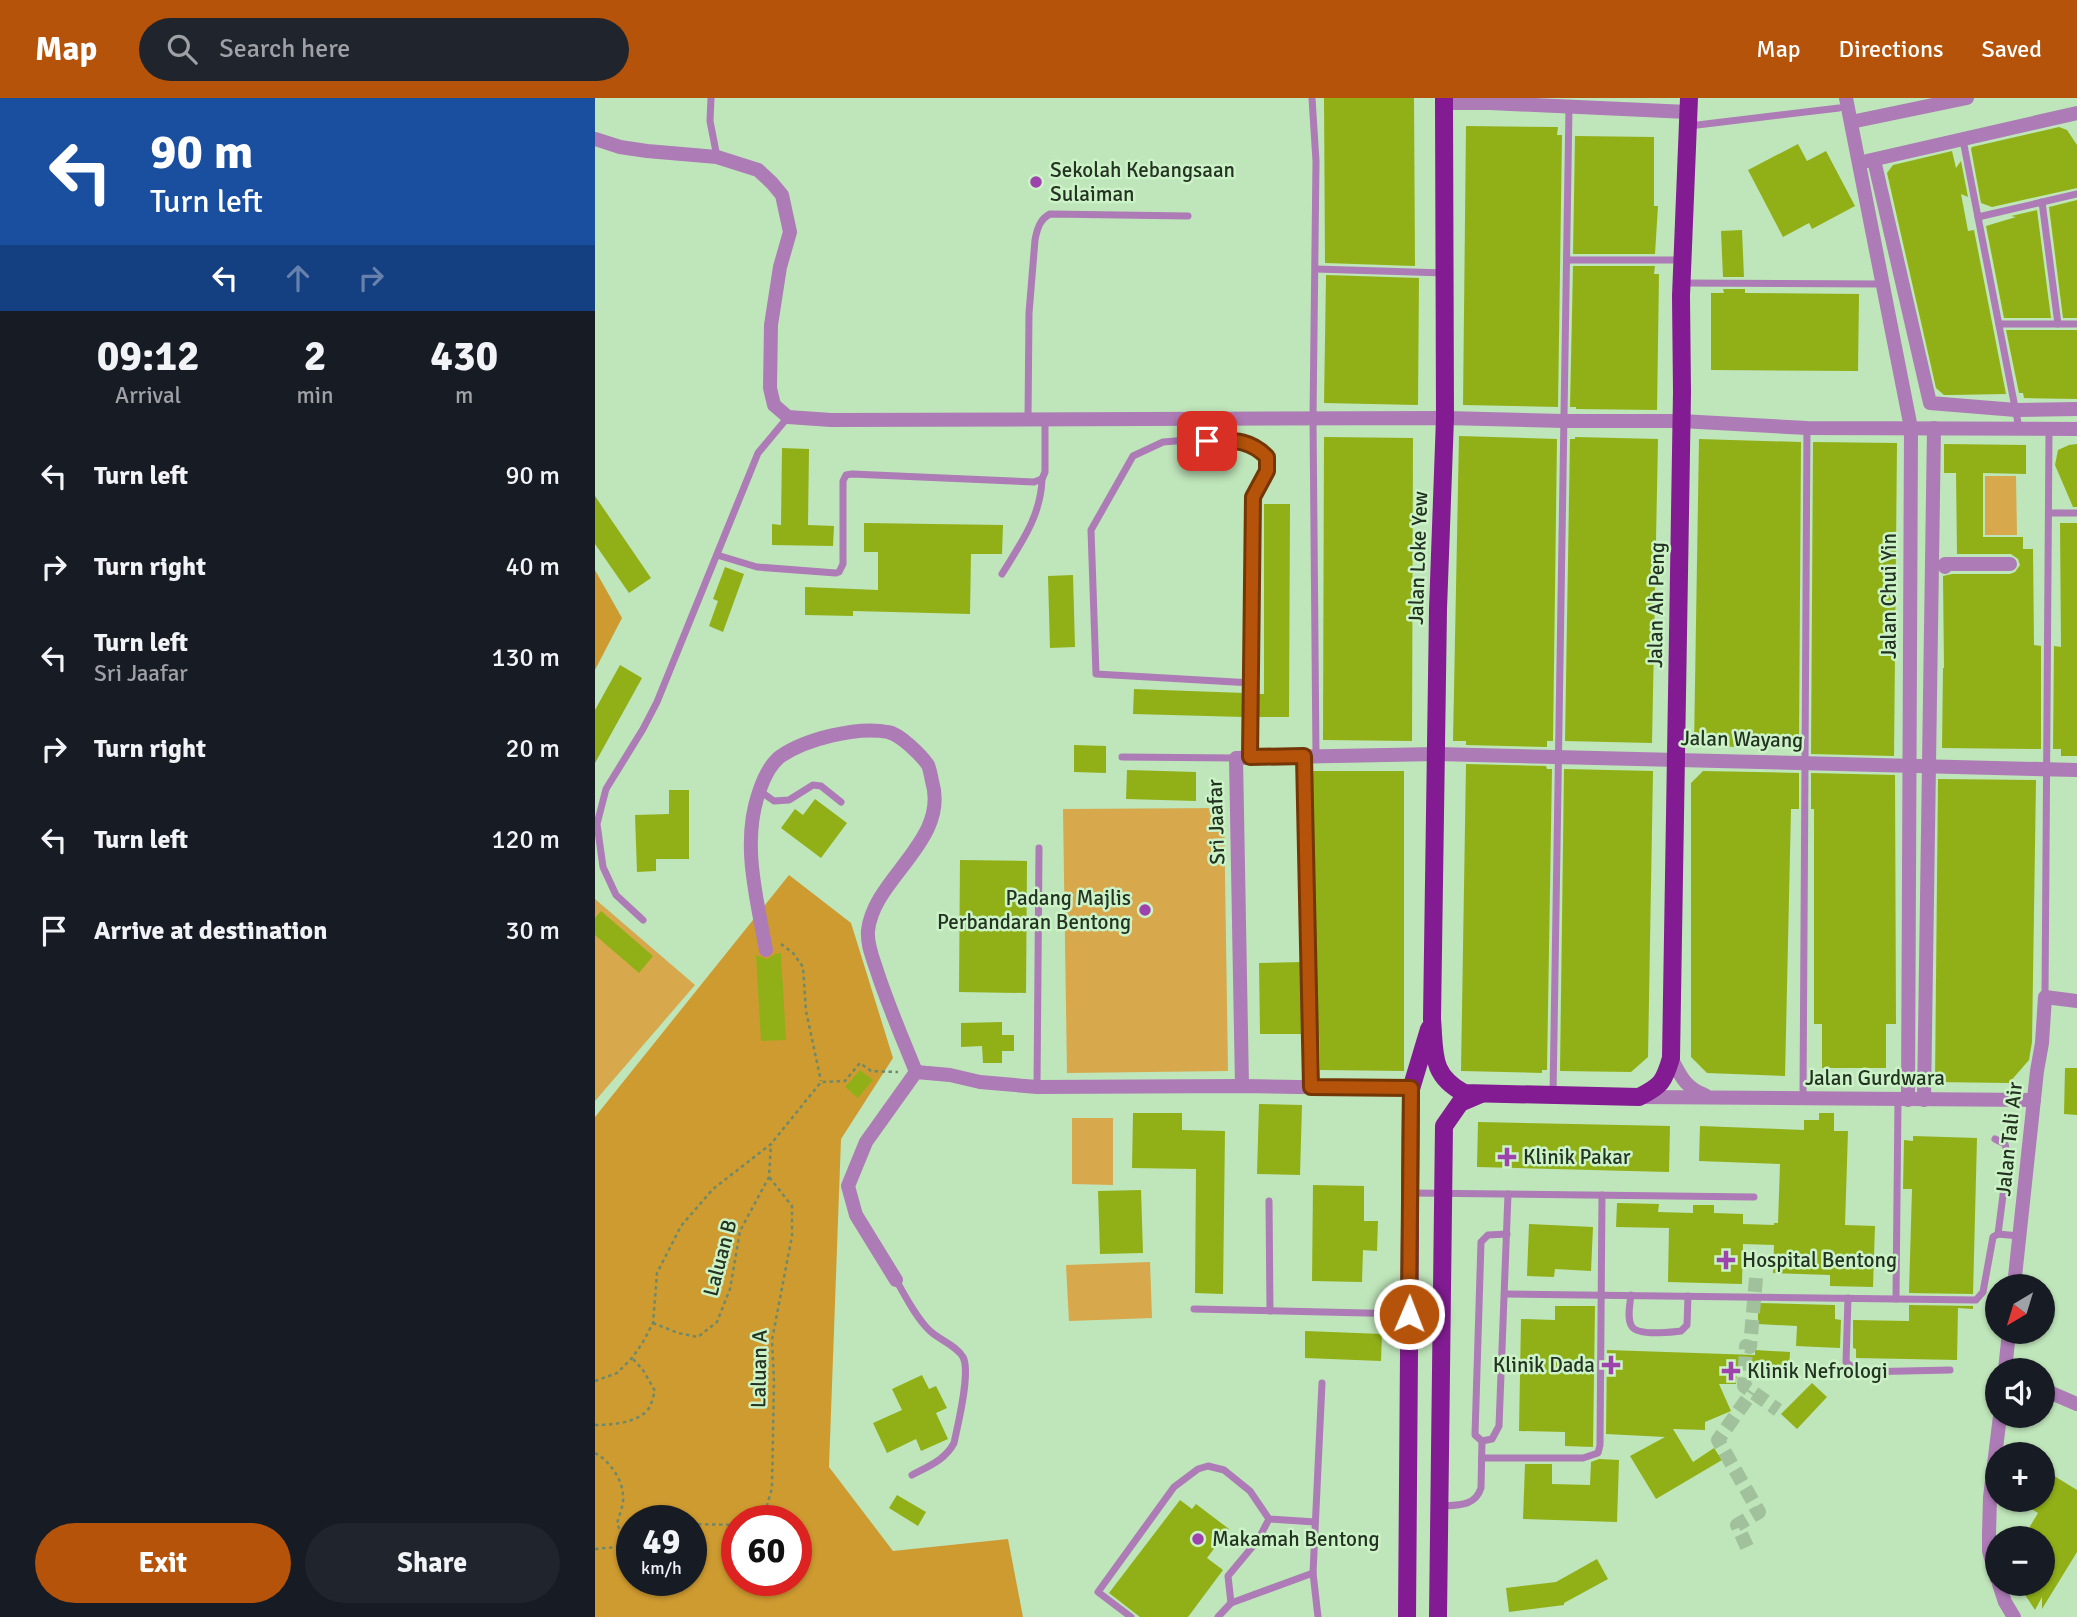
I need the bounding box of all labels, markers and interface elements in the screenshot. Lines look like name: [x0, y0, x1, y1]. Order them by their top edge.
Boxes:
search box: [139, 18, 629, 81]
text: Map: [35, 29, 97, 70]
icon: search: [163, 30, 201, 68]
text: Search here: [219, 33, 350, 65]
text: Map: [1756, 34, 1801, 64]
text: Directions: [1839, 34, 1944, 64]
text: Saved: [1982, 34, 2042, 64]
text: 90 m: [150, 122, 253, 182]
icon: left: [35, 126, 126, 217]
place label: Sekolah Kebangsaan Sulaiman: [1050, 157, 1235, 207]
marker: Sekolah Kebangsaan Sulaiman: [1028, 174, 1044, 190]
text: Turn left: [150, 182, 263, 221]
icon: left: [206, 259, 244, 297]
icon: ahead: [279, 259, 317, 297]
icon: right: [352, 259, 390, 297]
text: 09:12: [97, 331, 200, 382]
text: 2: [304, 331, 326, 382]
text: 430: [430, 331, 498, 382]
text: Arrival: [115, 381, 181, 410]
text: min: [296, 381, 334, 410]
text: m: [455, 381, 473, 410]
pin: [1177, 411, 1237, 471]
icon: arrive: [1188, 422, 1226, 460]
icon: left: [35, 457, 73, 495]
text: Turn left: [94, 460, 188, 492]
text: 90 m: [505, 460, 560, 492]
street label: Jalan Loke Yew: [1403, 491, 1433, 625]
street label: Jalan Chui Yin: [1876, 533, 1902, 659]
street label: Jalan Ah Peng: [1642, 542, 1670, 668]
icon: right: [35, 548, 73, 586]
text: Turn right: [94, 551, 206, 583]
text: 40 m: [505, 551, 560, 583]
text: Turn left: [94, 627, 188, 659]
icon: left: [35, 639, 73, 677]
text: 130 m: [491, 642, 560, 674]
text: Sri Jaafar: [94, 659, 188, 688]
street label: Jalan Wayang: [1680, 725, 1804, 753]
icon: right: [35, 730, 73, 768]
text: Turn right: [94, 733, 206, 765]
text: 20 m: [505, 733, 560, 765]
street label: Sri Jaafar: [1202, 778, 1230, 865]
icon: left: [35, 821, 73, 859]
text: Turn left: [94, 824, 188, 856]
text: 120 m: [491, 824, 560, 856]
place label: Padang Majlis Perbandaran Bentong: [937, 885, 1131, 935]
marker: Padang Majlis Perbandaran Bentong: [1137, 902, 1153, 918]
icon: arrive: [35, 912, 73, 950]
text: Arrive at destination: [94, 915, 327, 947]
text: 30 m: [505, 915, 560, 947]
street label: Jalan Gurdwara: [1805, 1065, 1945, 1091]
street label: Jalan Tali Air: [1990, 1080, 2028, 1197]
place label: Klinik Pakar: [1523, 1144, 1631, 1170]
marker: Klinik Pakar: [1497, 1147, 1517, 1167]
street label: Laluan B: [697, 1217, 743, 1299]
place label: Hospital Bentong: [1742, 1247, 1897, 1273]
marker: Hospital Bentong: [1716, 1250, 1736, 1270]
north arrow: [1985, 1274, 2055, 1344]
map controls: [1985, 1274, 2055, 1596]
position arrow: [1372, 1277, 1446, 1351]
street label: Laluan A: [745, 1329, 773, 1408]
place label: Klinik Dada: [1493, 1352, 1595, 1378]
marker: Klinik Dada: [1601, 1355, 1621, 1375]
place label: Klinik Nefrologi: [1747, 1358, 1888, 1384]
button: sound: [1985, 1358, 2055, 1428]
marker: Klinik Nefrologi: [1721, 1361, 1741, 1381]
button: +: [1985, 1442, 2055, 1512]
speed limit sign: 60: [721, 1505, 812, 1596]
text: 49: [643, 1520, 680, 1563]
button: Exit: [35, 1523, 291, 1603]
button: Share: [305, 1523, 560, 1603]
place label: Makamah Bentong: [1212, 1526, 1380, 1552]
button: −: [1985, 1526, 2055, 1596]
marker: Makamah Bentong: [1190, 1531, 1206, 1547]
text: km/h: [641, 1557, 682, 1579]

